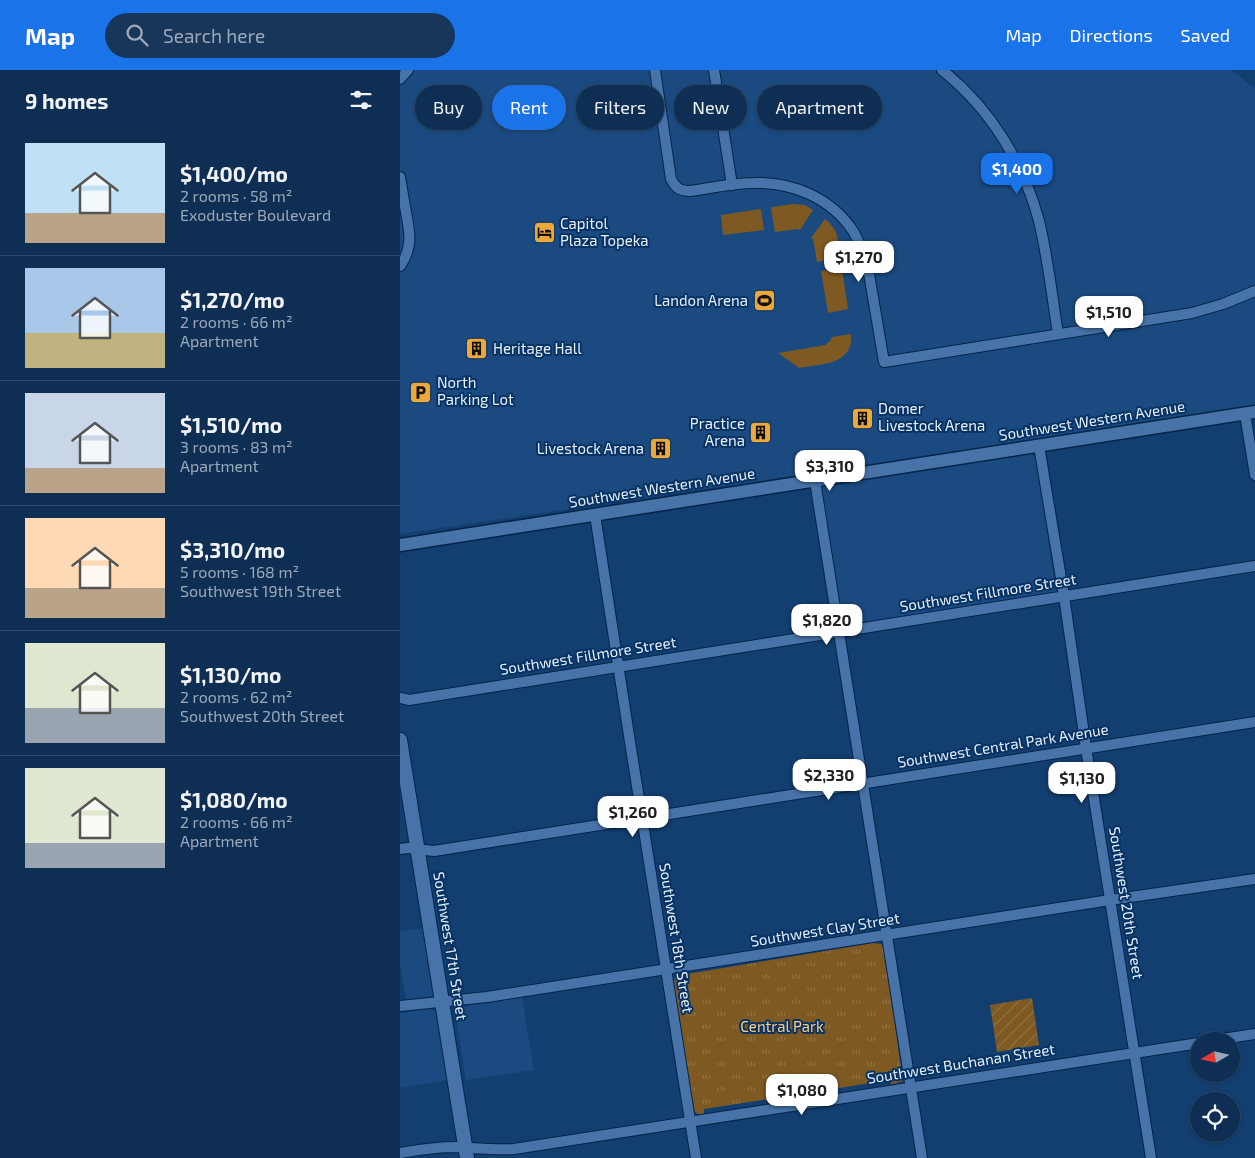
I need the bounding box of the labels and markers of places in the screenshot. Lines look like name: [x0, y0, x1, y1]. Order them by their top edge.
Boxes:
pin: $1,400: [976, 152, 1058, 195]
place label: Capitol Plaza Topeka: [560, 214, 649, 249]
hotel icon: Capitol Plaza Topeka: [532, 221, 556, 245]
pin: $1,270: [818, 240, 900, 283]
sports icon: Landon Arena: [752, 289, 776, 313]
place label: Landon Arena: [654, 291, 748, 309]
pin: $1,510: [1068, 296, 1150, 338]
building icon: Heritage Hall: [465, 337, 489, 361]
place label: Heritage Hall: [493, 339, 582, 357]
place label: North Parking Lot: [437, 373, 514, 408]
parking icon: North Parking Lot: [409, 380, 433, 404]
place label: Domer Livestock Arena: [878, 399, 985, 434]
building icon: Domer Livestock Arena: [850, 406, 874, 430]
place label: Practice Arena: [690, 414, 745, 449]
building icon: Practice Arena: [749, 421, 773, 445]
building icon: Livestock Arena: [648, 437, 672, 461]
place label: Livestock Arena: [537, 439, 644, 457]
pin: $3,310: [789, 450, 871, 492]
pin: $1,820: [786, 604, 868, 646]
pin: $2,330: [788, 758, 870, 801]
pin: $1,130: [1041, 762, 1123, 804]
pin: $1,260: [592, 796, 674, 838]
pin: $1,080: [761, 1074, 843, 1116]

